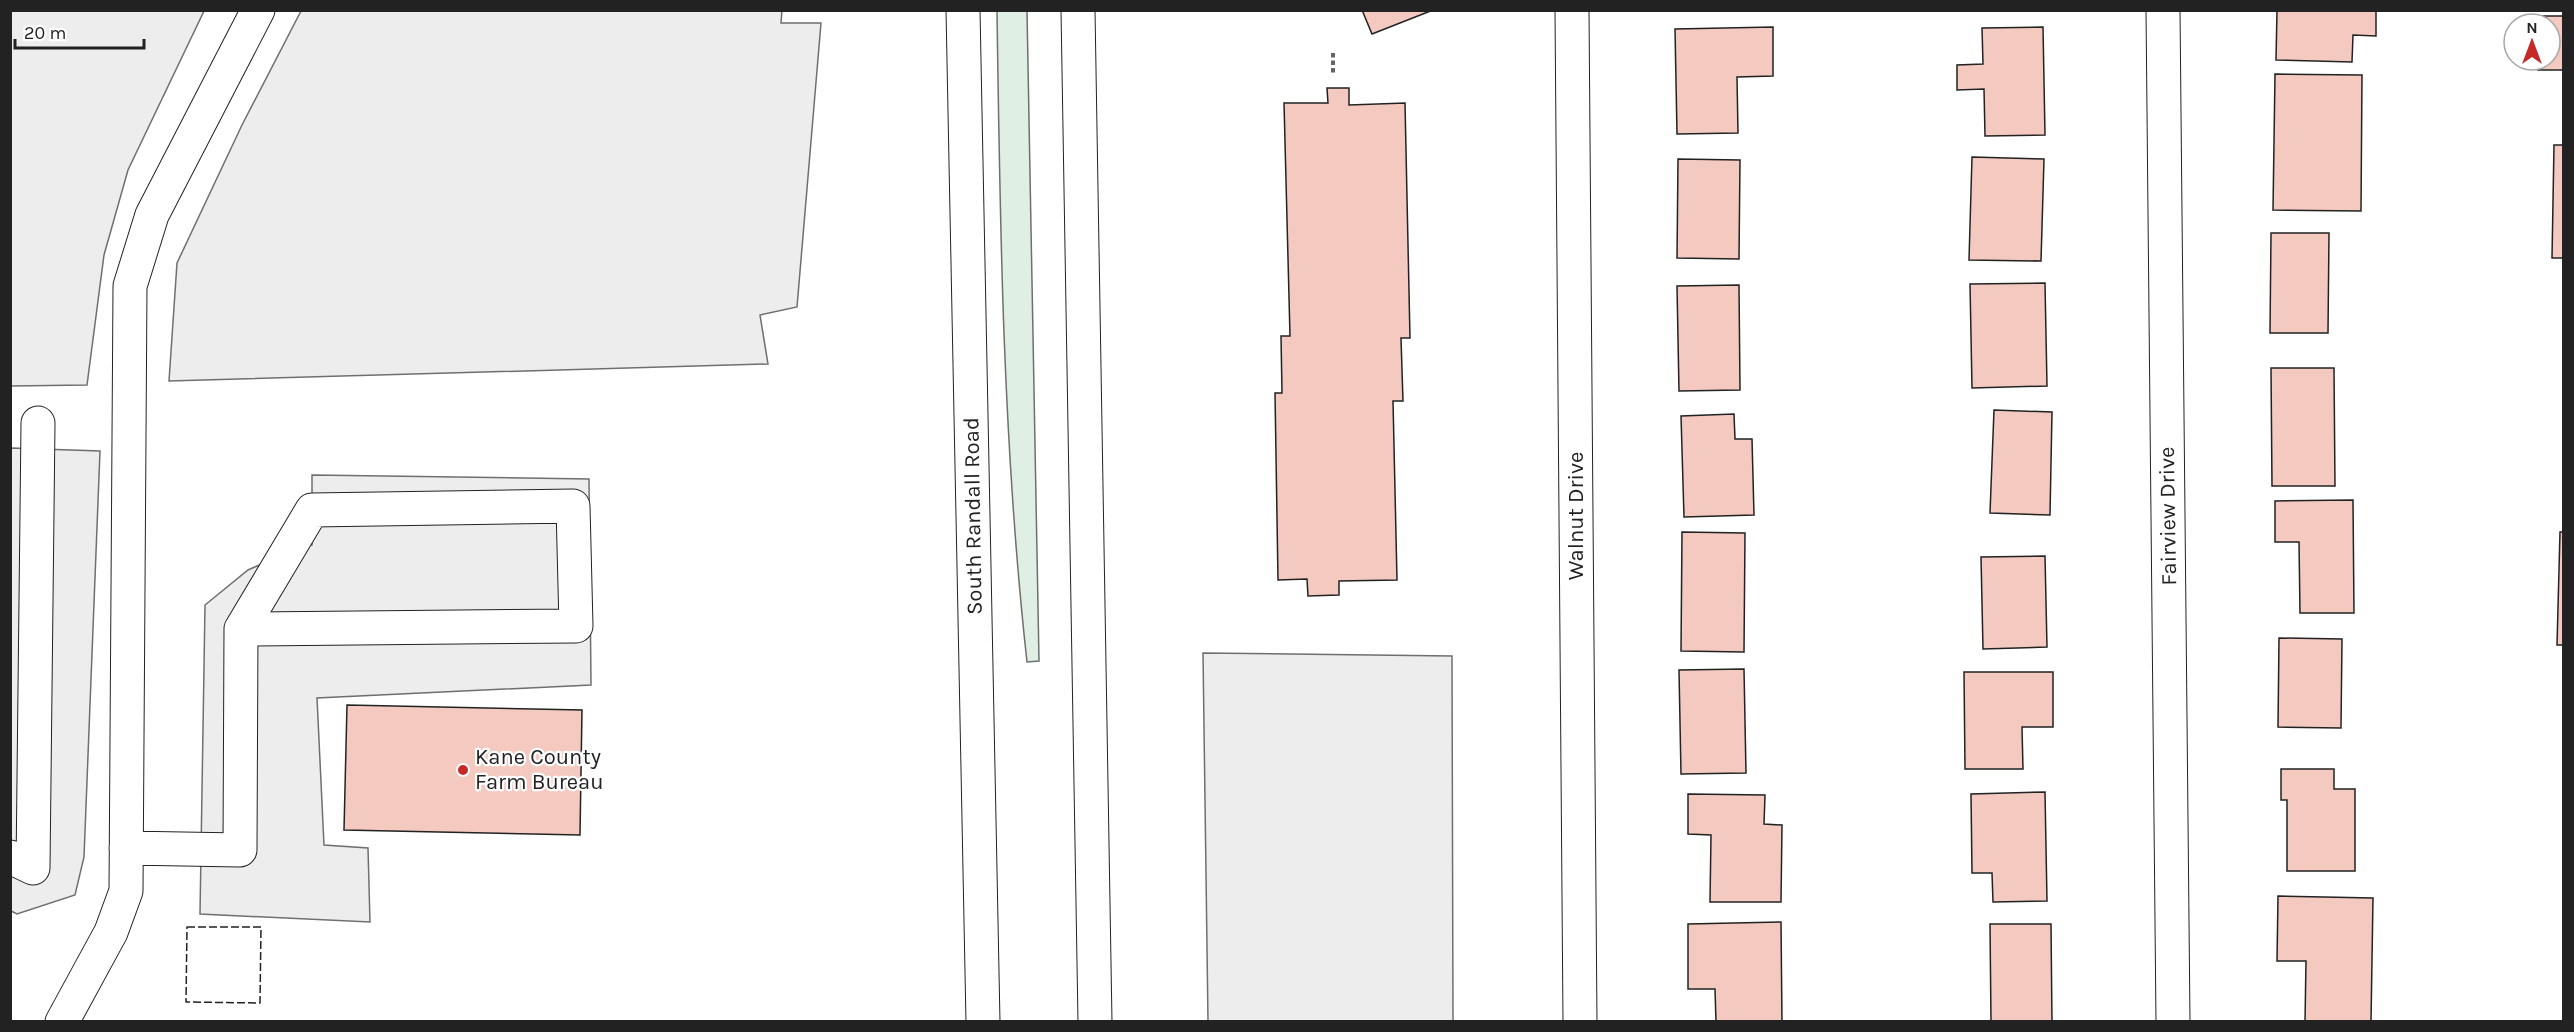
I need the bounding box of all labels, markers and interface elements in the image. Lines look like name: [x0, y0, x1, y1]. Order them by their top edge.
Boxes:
scale bar: [15, 12, 144, 50]
north arrow: [2502, 12, 2562, 72]
text: N: [2526, 18, 2538, 37]
text: 20 m: [24, 22, 66, 44]
street label: South Randall Road: [958, 417, 988, 615]
street label: Fairview Drive: [2154, 446, 2182, 586]
street label: Walnut Drive: [1563, 452, 1589, 580]
place label: Kane County Farm Bureau: [475, 744, 604, 795]
marker: Kane County Farm Bureau: [456, 763, 470, 777]

